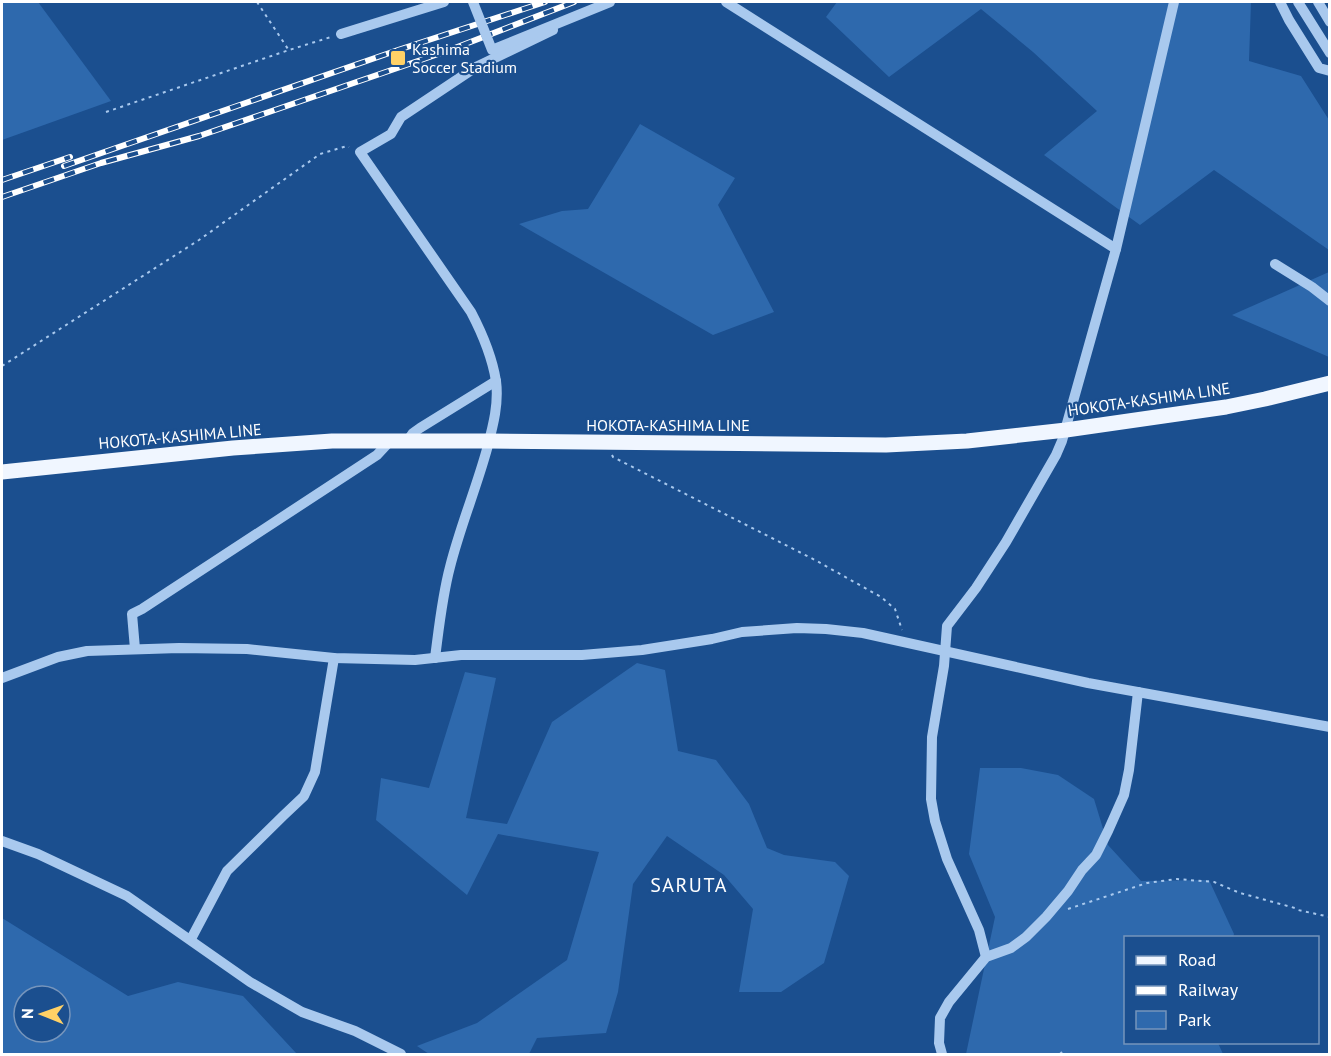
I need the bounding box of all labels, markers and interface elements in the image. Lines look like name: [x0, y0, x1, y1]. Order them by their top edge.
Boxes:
place label: Kashima Soccer Stadium: [412, 39, 517, 77]
marker: Kashima Soccer Stadium: [389, 49, 407, 67]
street label: HOKOTA-KASHIMA LINE: [1067, 378, 1231, 420]
street label: HOKOTA-KASHIMA LINE: [586, 415, 750, 435]
street label: HOKOTA-KASHIMA LINE: [98, 419, 262, 453]
district label: SARUTA: [650, 872, 728, 898]
legend: [1124, 936, 1319, 1044]
text: Road: [1178, 948, 1216, 971]
text: Railway: [1178, 978, 1239, 1001]
north arrow: [12, 984, 72, 1044]
text: N: [17, 1008, 37, 1019]
text: Park: [1178, 1008, 1211, 1031]

